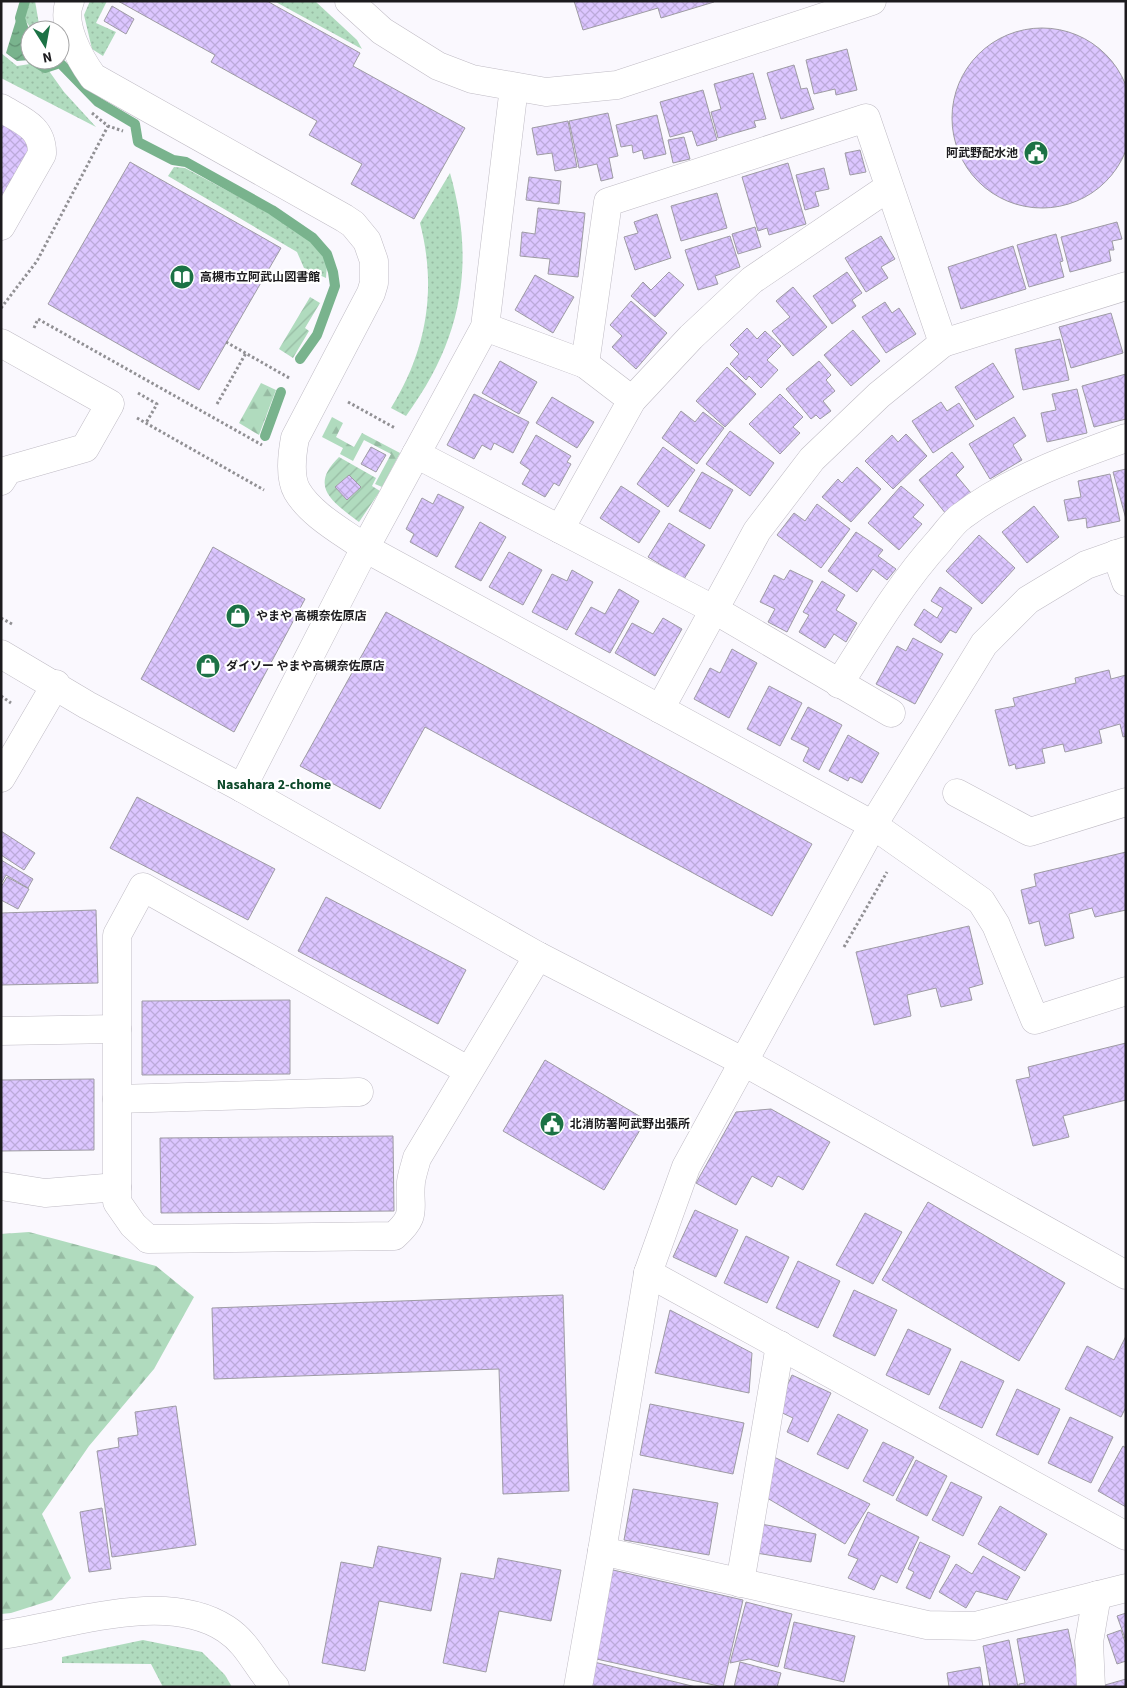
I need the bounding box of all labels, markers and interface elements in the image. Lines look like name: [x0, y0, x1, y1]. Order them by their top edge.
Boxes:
north arrow: [20, 20, 70, 70]
text: N: [41, 46, 54, 67]
public building icon: 阿武野配水池: [1023, 140, 1049, 166]
place label: 阿武野配水池: [946, 145, 1018, 162]
library icon: 高槻市立阿武山図書館: [169, 264, 195, 290]
place label: 高槻市立阿武山図書館: [200, 269, 320, 286]
shop icon: やまや 高槻奈佐原店: [225, 603, 251, 629]
place label: やまや 高槻奈佐原店: [256, 608, 366, 625]
shop icon: ダイソー やまや高槻奈佐原店: [195, 653, 221, 679]
place label: ダイソー やまや高槻奈佐原店: [226, 658, 384, 675]
district label: Nasahara 2-chome: [217, 775, 331, 795]
public building icon: 北消防署阿武野出張所: [539, 1111, 565, 1137]
place label: 北消防署阿武野出張所: [570, 1116, 690, 1133]

